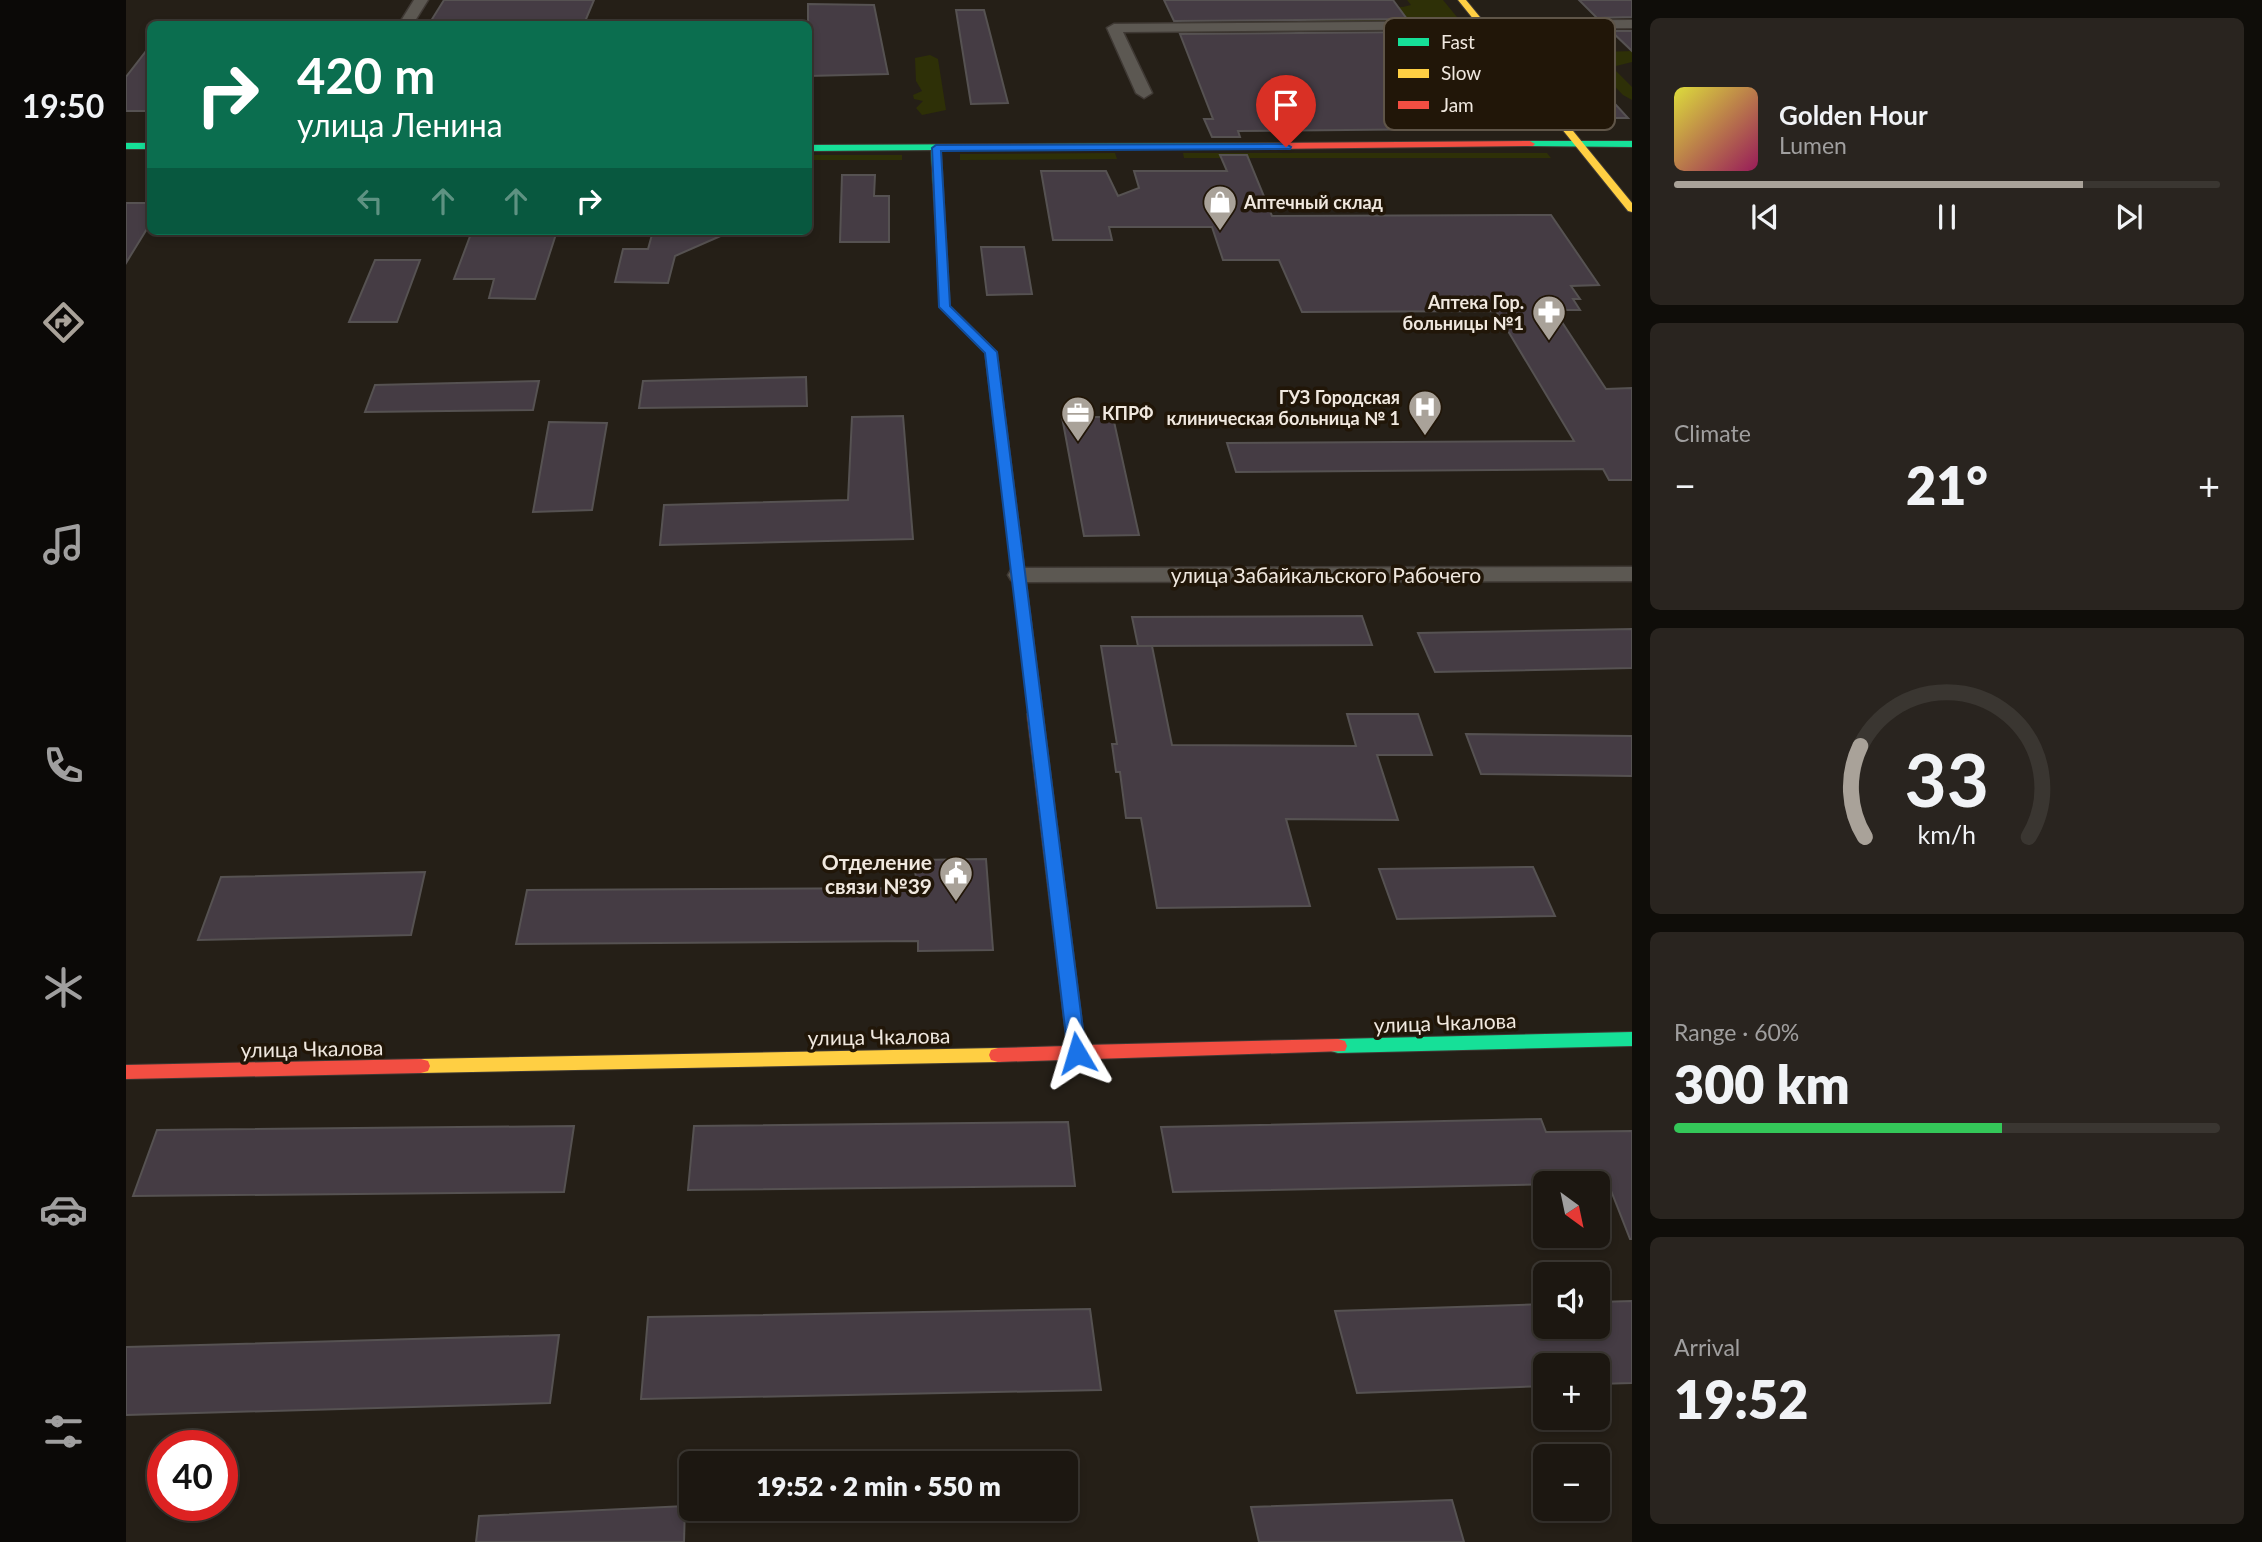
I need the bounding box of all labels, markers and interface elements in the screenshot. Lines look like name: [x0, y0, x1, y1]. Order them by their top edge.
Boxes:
legend: [1384, 18, 1615, 130]
text: Fast: [1441, 30, 1475, 53]
text: 420 m: [297, 46, 435, 104]
icon: right: [182, 49, 273, 140]
text: Slow: [1441, 61, 1481, 84]
pin: [1256, 75, 1316, 147]
text: 19:50: [22, 86, 104, 125]
icon: arrive: [1267, 86, 1305, 124]
text: Jam: [1441, 93, 1474, 116]
text: Golden Hour: [1779, 99, 1928, 131]
text: улица Ленина: [297, 105, 503, 144]
text: Lumen: [1779, 131, 1847, 159]
icon: left: [351, 182, 389, 220]
icon: ahead: [424, 182, 462, 220]
icon: ahead: [497, 182, 535, 220]
icon: right: [570, 182, 608, 220]
shop icon: Аптечный склад: [1201, 183, 1239, 232]
place label: Аптечный склад: [1243, 191, 1384, 213]
icon: previous: [1746, 198, 1784, 236]
icon: pause: [1928, 198, 1966, 236]
icon: next: [2110, 198, 2148, 236]
place label: Аптека Гор. больницы №1: [1403, 291, 1524, 334]
pharmacy icon: Аптека Гор. больницы №1: [1530, 293, 1568, 342]
icon: directions: [39, 298, 88, 347]
place label: ГУЗ Городская клиническая больница № 1: [1166, 386, 1400, 429]
hospital icon: ГУЗ Городская клиническая больница № 1: [1406, 388, 1444, 437]
office icon: КПРФ: [1059, 394, 1097, 443]
place label: КПРФ: [1102, 402, 1154, 424]
text: Climate: [1674, 419, 1751, 447]
text: 21°: [1906, 454, 1988, 516]
text: −: [1674, 462, 1696, 508]
text: +: [2198, 462, 2220, 508]
icon: music: [39, 520, 88, 569]
street label: улица Забайкальского Рабочего: [1171, 562, 1481, 587]
text: 33: [1905, 735, 1989, 823]
icon: phone: [39, 741, 88, 790]
text: km/h: [1918, 819, 1976, 849]
place label: Отделение связи №39: [822, 849, 932, 898]
public building icon: Отделение связи №39: [937, 854, 975, 903]
icon: climate: [39, 963, 88, 1012]
street label: улица Чкалова: [1373, 1007, 1517, 1037]
position arrow: [1040, 1016, 1114, 1090]
text: Range · 60%: [1674, 1018, 1799, 1046]
street label: улица Чкалова: [807, 1022, 951, 1050]
street label: улица Чкалова: [240, 1034, 384, 1062]
text: 300 km: [1674, 1053, 1850, 1115]
north arrow: [1533, 1171, 1610, 1248]
map controls: [1533, 1171, 1610, 1521]
icon: car: [39, 1185, 88, 1234]
button: sound: [1533, 1262, 1610, 1339]
text: Arrival: [1674, 1333, 1740, 1361]
button: +: [1533, 1353, 1610, 1430]
text: 19:52: [1674, 1368, 1808, 1430]
icon: filters: [39, 1407, 88, 1456]
speed limit sign: 40: [147, 1430, 238, 1521]
button: −: [1533, 1444, 1610, 1521]
text: 19:52 · 2 min · 550 m: [756, 1470, 1001, 1502]

